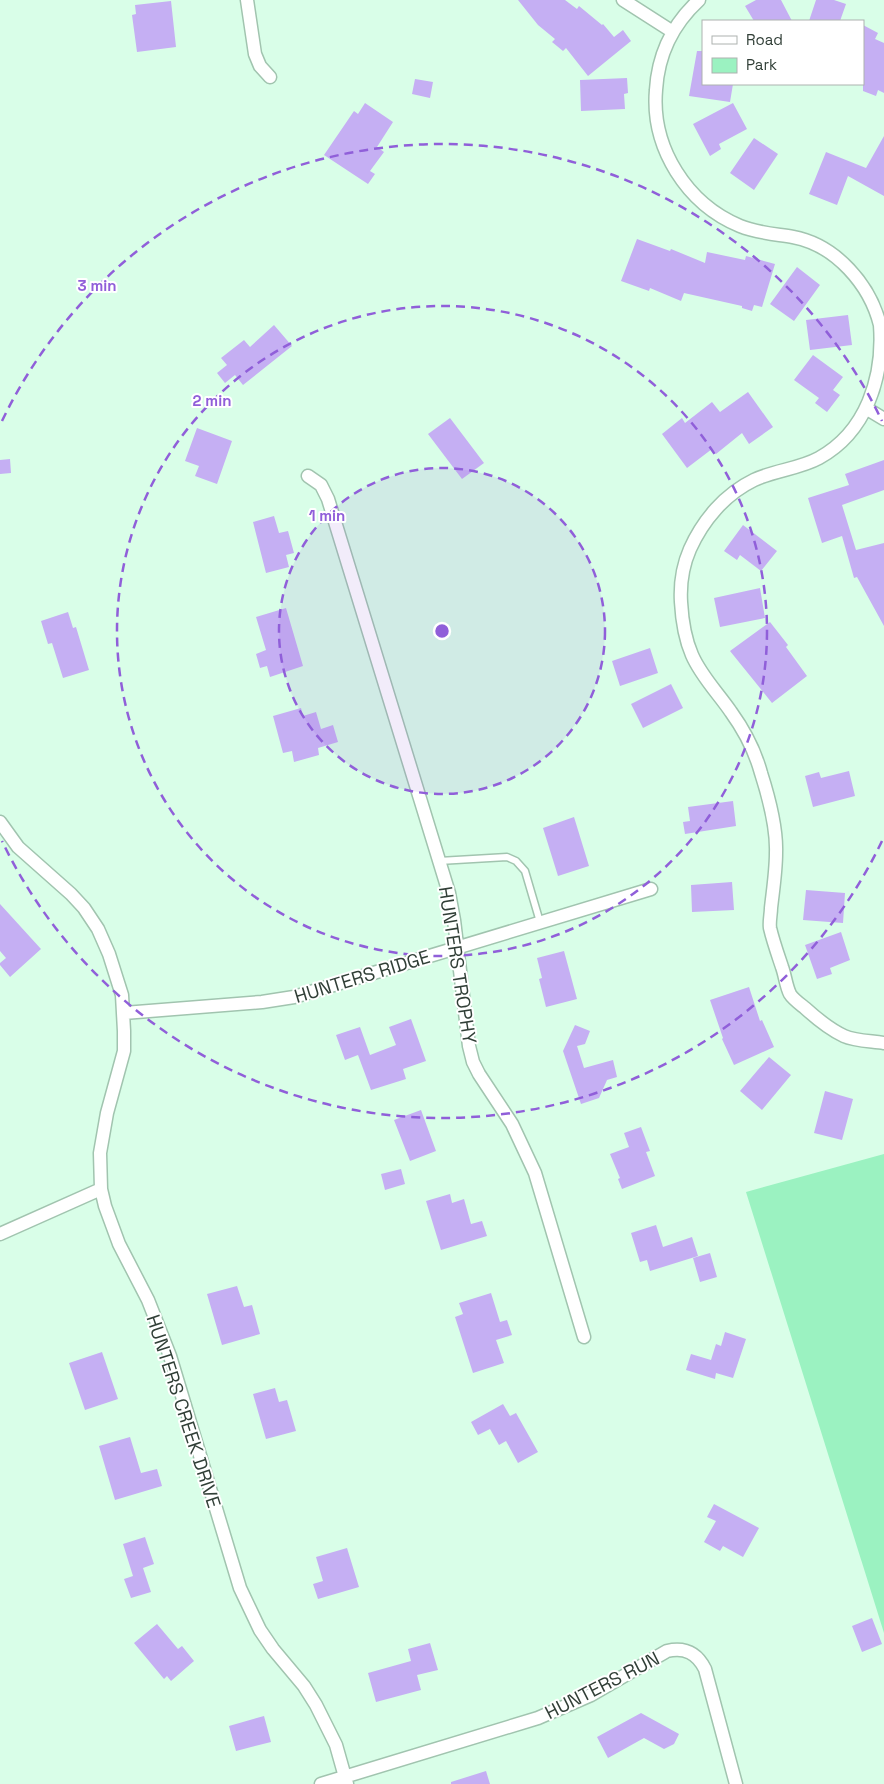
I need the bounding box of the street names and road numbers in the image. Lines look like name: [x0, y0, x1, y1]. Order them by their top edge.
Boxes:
street label: HUNTERS TROPHY: [433, 885, 482, 1046]
street label: HUNTERS RIDGE: [291, 944, 433, 1009]
street label: HUNTERS CREEK DRIVE: [140, 1311, 227, 1511]
street label: HUNTERS RUN: [541, 1646, 664, 1725]

